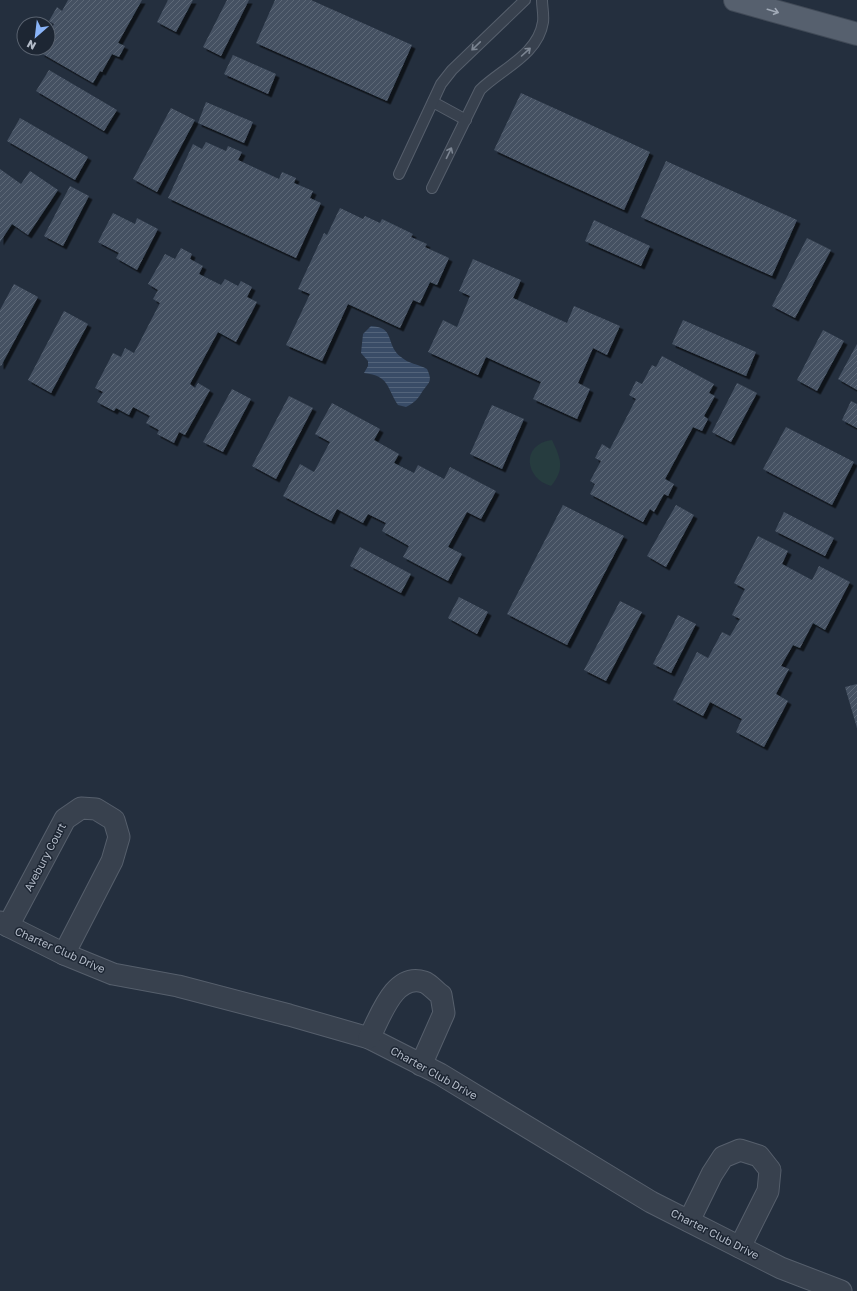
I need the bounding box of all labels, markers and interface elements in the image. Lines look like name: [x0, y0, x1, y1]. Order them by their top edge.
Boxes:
one-way arrow: [766, 8, 779, 15]
north arrow: [16, 16, 56, 56]
text: N: [24, 38, 38, 53]
one-way arrow: [471, 41, 481, 51]
one-way arrow: [521, 48, 531, 57]
one-way arrow: [446, 148, 453, 160]
street label: Avebury Court: [21, 820, 68, 893]
street label: Charter Club Drive: [13, 924, 107, 975]
street label: Charter Club Drive: [389, 1043, 480, 1102]
street label: Charter Club Drive: [669, 1206, 761, 1261]

